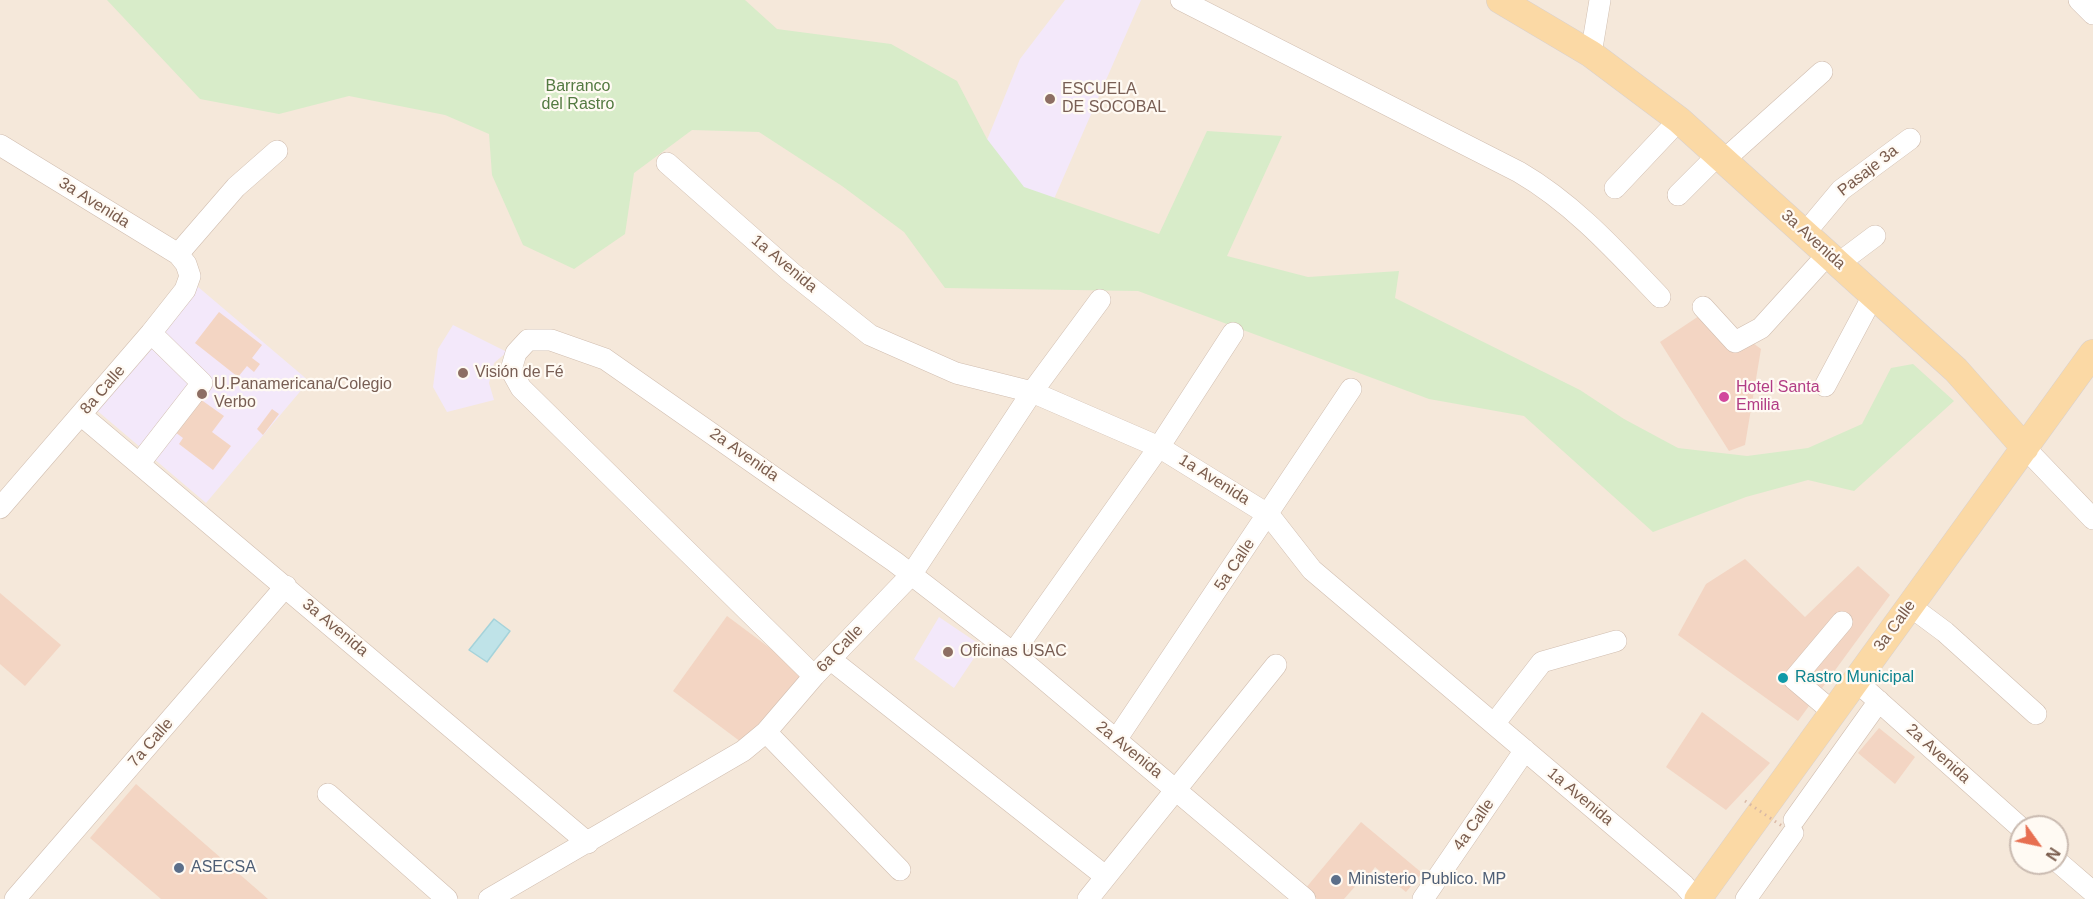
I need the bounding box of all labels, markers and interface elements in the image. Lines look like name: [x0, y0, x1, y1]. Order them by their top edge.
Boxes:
park label: Barranco del Rastro: [542, 77, 614, 115]
place label: ESCUELA DE SOCOBAL: [1062, 80, 1166, 118]
marker: ESCUELA DE SOCOBAL: [1043, 92, 1057, 106]
street label: Pasaje 3a: [1834, 142, 1902, 200]
street label: 3a Avenida: [55, 174, 133, 232]
street label: 3a Avenida: [1777, 206, 1849, 274]
street label: 1a Avenida: [747, 231, 821, 297]
street label: 8a Calle: [76, 362, 130, 418]
place label: Visión de Fé: [475, 363, 564, 383]
marker: Visión de Fé: [456, 366, 470, 380]
place label: U.Panamericana/Colegio Verbo: [214, 375, 392, 413]
place label: Hotel Santa Emilia: [1736, 378, 1820, 416]
marker: U.Panamericana/Colegio Verbo: [195, 387, 209, 401]
marker: Hotel Santa Emilia: [1717, 390, 1731, 404]
street label: 2a Avenida: [706, 424, 782, 486]
street label: 1a Avenida: [1175, 451, 1253, 509]
street label: 5a Calle: [1211, 535, 1259, 595]
street label: 3a Avenida: [298, 595, 372, 661]
street label: 3a Calle: [1870, 597, 1920, 655]
street label: 6a Calle: [813, 621, 867, 677]
place label: Oficinas USAC: [960, 642, 1067, 662]
marker: Oficinas USAC: [941, 645, 955, 659]
place label: Rastro Municipal: [1795, 668, 1914, 688]
marker: Rastro Municipal: [1776, 671, 1790, 685]
street label: 7a Calle: [124, 715, 178, 771]
street label: 2a Avenida: [1092, 717, 1166, 783]
street label: 2a Avenida: [1902, 720, 1974, 788]
street label: 1a Avenida: [1543, 764, 1617, 830]
street label: 4a Calle: [1449, 795, 1499, 855]
north arrow: [2009, 815, 2069, 875]
text: N: [2043, 845, 2063, 863]
place label: ASECSA: [191, 858, 256, 878]
marker: ASECSA: [172, 861, 186, 875]
place label: Ministerio Publico. MP: [1348, 870, 1506, 890]
marker: Ministerio Publico. MP: [1329, 873, 1343, 887]

